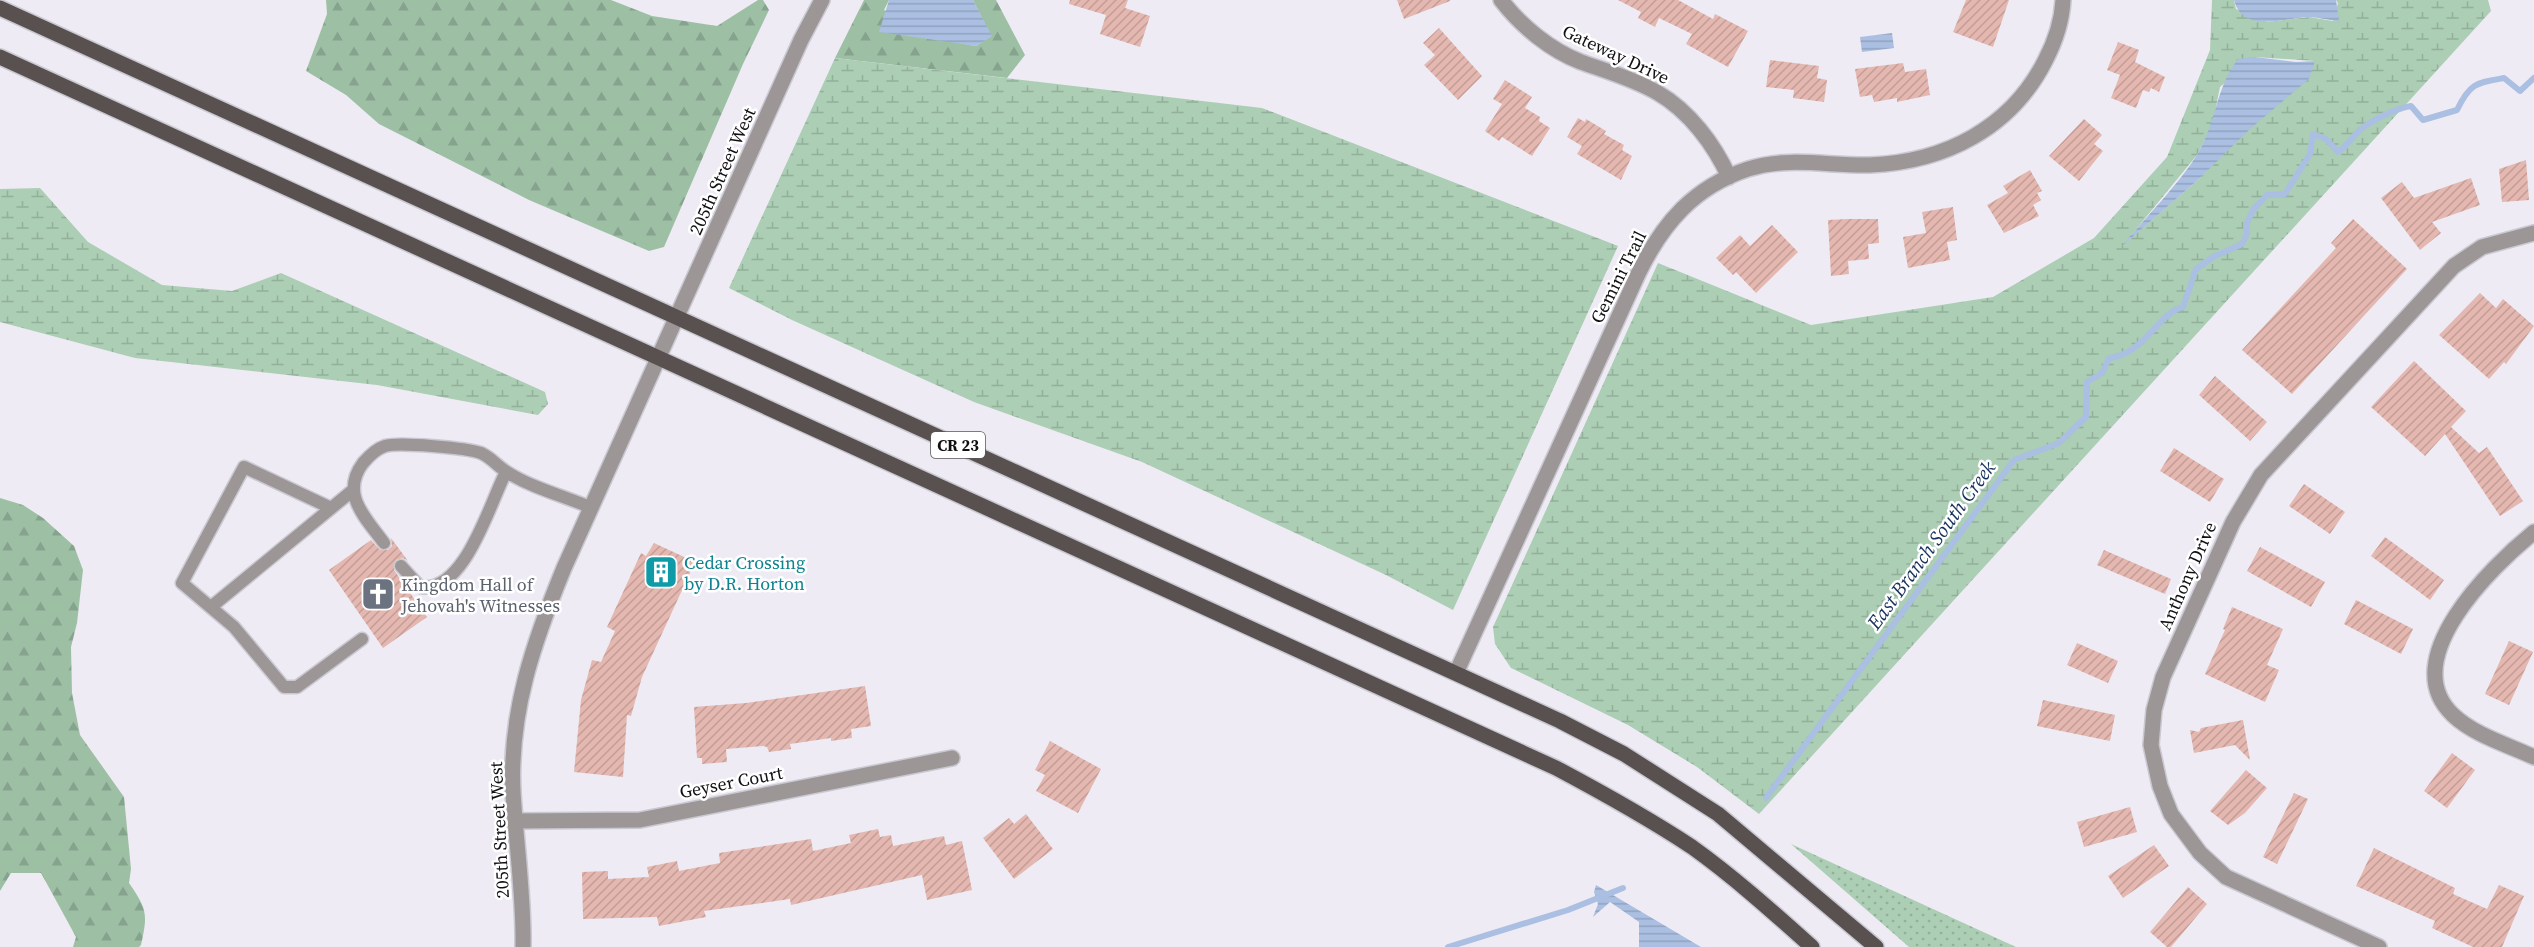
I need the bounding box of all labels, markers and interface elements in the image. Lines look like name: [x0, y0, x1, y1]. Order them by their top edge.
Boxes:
street label: Gateway Drive: [1558, 18, 1674, 90]
street label: 205th Street West: [683, 103, 761, 239]
street label: Gemini Trail: [1584, 226, 1652, 328]
road number: CR 23: [931, 432, 985, 458]
water label: East Branch South Creek: [1860, 454, 2002, 636]
street label: Anthony Drive: [2152, 518, 2222, 634]
place label: Cedar Crossing by D.R. Horton: [684, 550, 805, 596]
building icon: Cedar Crossing by D.R. Horton: [643, 554, 679, 590]
place label: Kingdom Hall of Jehovah's Witnesses: [400, 572, 560, 618]
church icon: Kingdom Hall of Jehovah's Witnesses: [360, 576, 396, 612]
street label: Geyser Court: [677, 760, 785, 804]
street label: 205th Street West: [483, 761, 515, 899]

